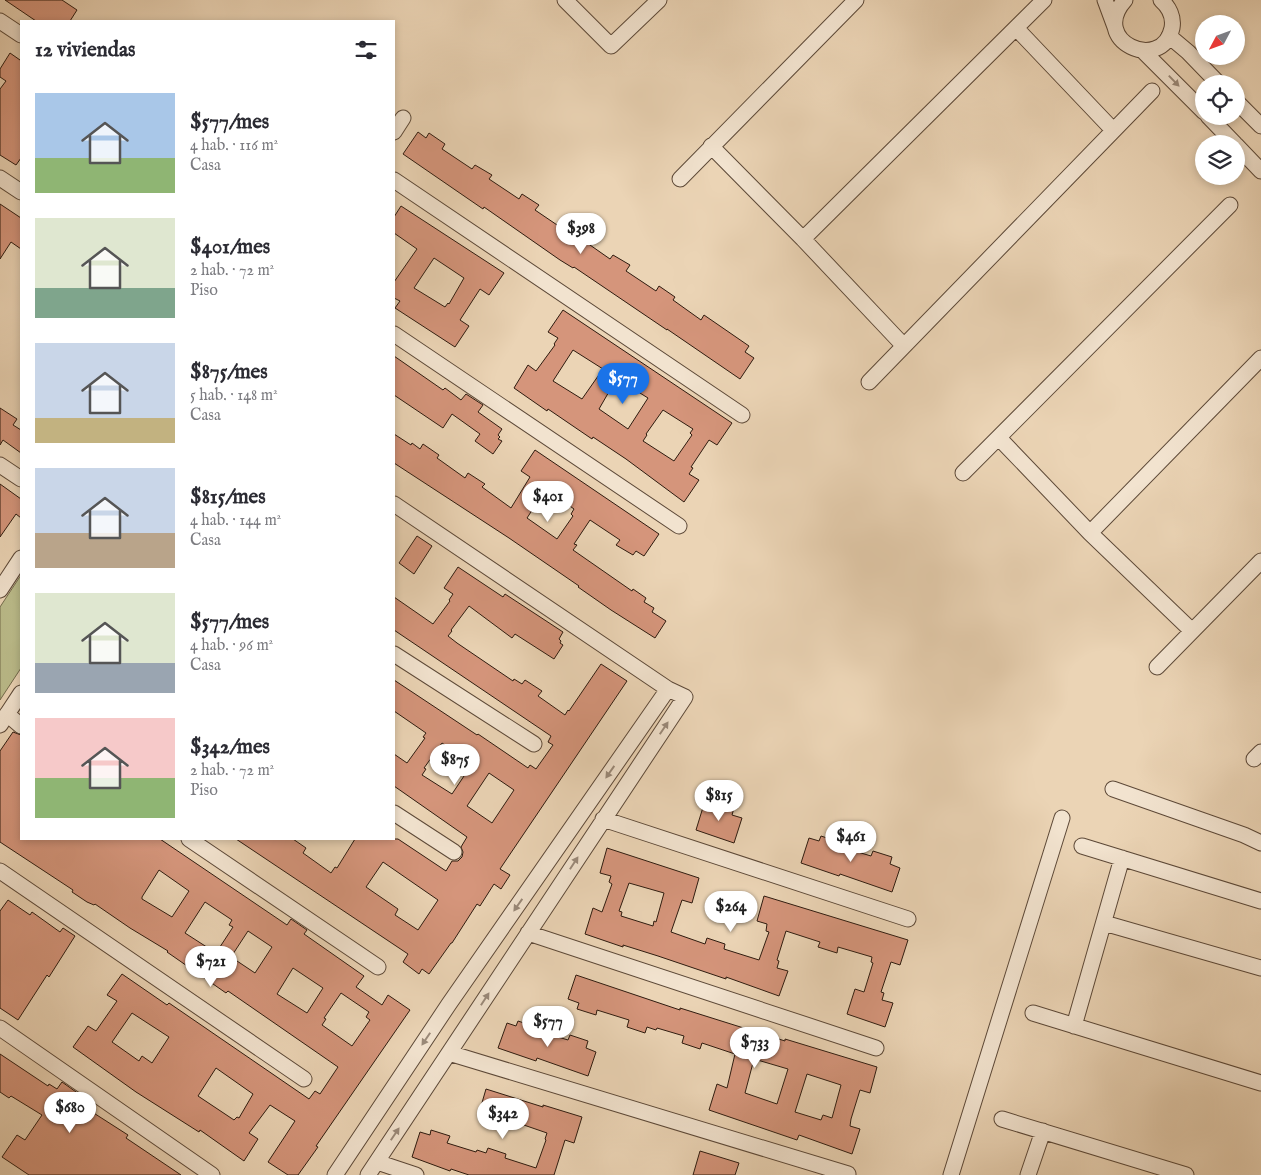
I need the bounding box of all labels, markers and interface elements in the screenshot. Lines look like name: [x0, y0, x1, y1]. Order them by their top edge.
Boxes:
north arrow: [1195, 15, 1245, 65]
map controls: [1195, 15, 1245, 185]
icon: filters: [352, 36, 380, 64]
text: 12 viviendas: [35, 37, 135, 64]
one-way arrow: [1167, 75, 1179, 87]
button: locate: [1195, 75, 1245, 125]
text: $577/mes: [190, 109, 269, 136]
icon: home: [75, 113, 135, 173]
button: layers: [1195, 135, 1245, 185]
text: 4 hab. · 116 m²: [190, 136, 278, 156]
text: Casa: [190, 156, 221, 176]
pin: $398: [551, 212, 611, 255]
text: $398: [567, 219, 595, 239]
text: $401/mes: [190, 234, 270, 261]
icon: home: [75, 238, 135, 298]
text: 2 hab. · 72 m²: [190, 261, 274, 281]
text: Piso: [190, 281, 218, 301]
text: $875/mes: [190, 359, 268, 386]
pin: $577: [593, 362, 653, 405]
icon: home: [75, 363, 135, 423]
text: $577: [608, 369, 638, 389]
text: 5 hab. · 148 m²: [190, 386, 278, 406]
text: Casa: [190, 406, 221, 426]
pin: $401: [518, 480, 578, 523]
text: $815/mes: [190, 484, 266, 511]
text: $401: [533, 487, 563, 507]
icon: home: [75, 488, 135, 548]
text: 4 hab. · 144 m²: [190, 511, 281, 531]
text: Casa: [190, 531, 221, 551]
text: $577/mes: [190, 609, 269, 636]
icon: home: [75, 613, 135, 673]
text: 4 hab. · 96 m²: [190, 636, 273, 656]
text: Casa: [190, 656, 221, 676]
one-way arrow: [659, 721, 669, 734]
text: $342/mes: [190, 734, 270, 761]
icon: home: [75, 738, 135, 798]
pin: $875: [425, 744, 485, 786]
text: $875: [441, 750, 469, 770]
text: 2 hab. · 72 m²: [190, 761, 274, 781]
one-way arrow: [605, 765, 615, 779]
pin: $815: [689, 780, 749, 822]
text: Piso: [190, 781, 218, 801]
text: $815: [706, 786, 732, 806]
pin: $461: [821, 820, 881, 863]
text: $461: [836, 827, 866, 847]
one-way arrow: [569, 856, 579, 870]
pin: $264: [701, 890, 761, 933]
text: $264: [716, 897, 746, 917]
one-way arrow: [513, 899, 523, 912]
pin: $721: [181, 946, 241, 988]
text: $721: [196, 952, 226, 972]
one-way arrow: [480, 992, 490, 1005]
pin: $577: [518, 1006, 578, 1048]
text: $577: [533, 1012, 563, 1032]
pin: $733: [725, 1026, 785, 1069]
one-way arrow: [421, 1033, 431, 1046]
text: $733: [741, 1033, 769, 1053]
pin: $680: [40, 1092, 100, 1134]
text: $680: [55, 1098, 85, 1118]
pin: $342: [473, 1098, 533, 1140]
text: $342: [488, 1104, 518, 1124]
one-way arrow: [390, 1128, 400, 1141]

